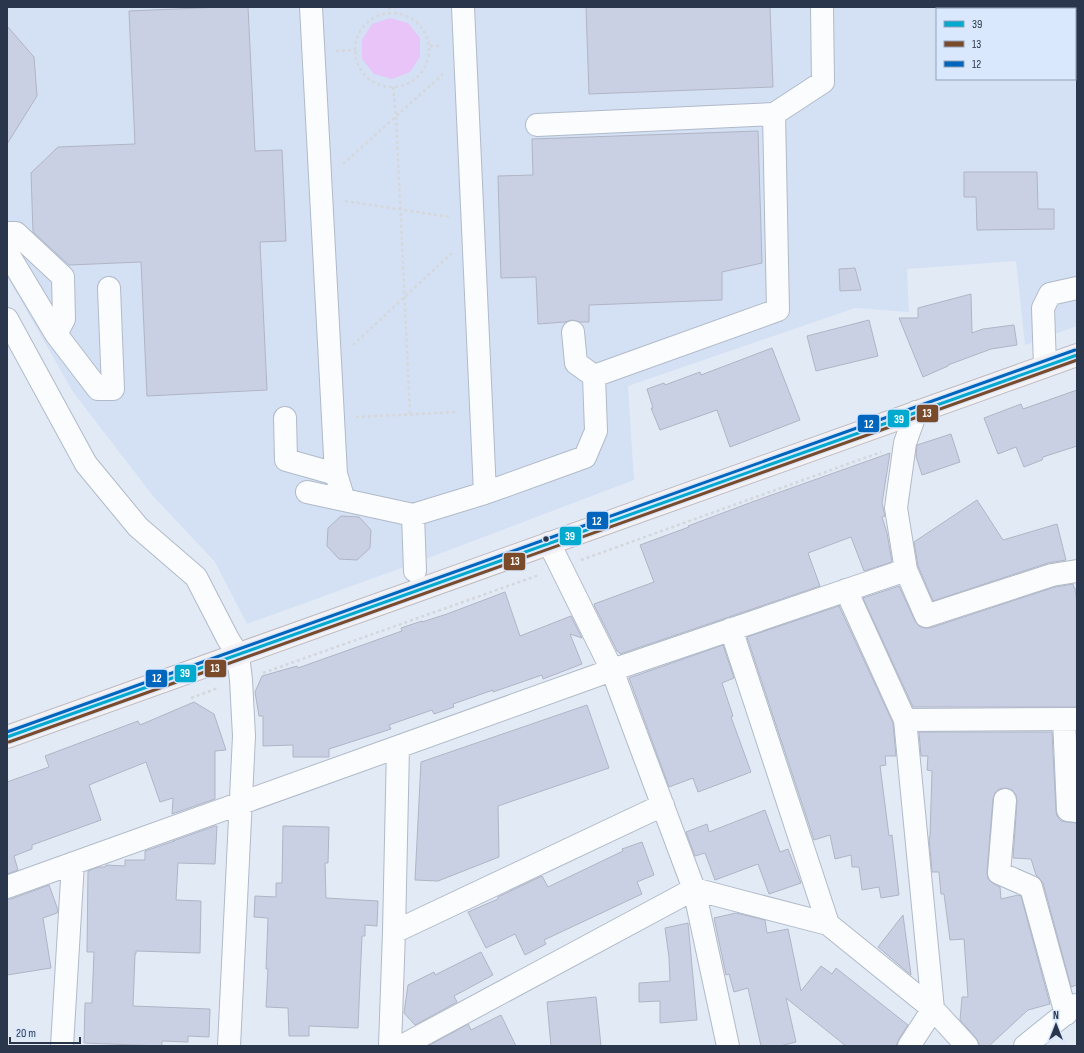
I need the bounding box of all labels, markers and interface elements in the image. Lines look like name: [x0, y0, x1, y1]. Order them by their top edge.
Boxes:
legend: [936, 8, 1076, 80]
text: 39: [972, 17, 982, 32]
text: 13: [972, 37, 981, 52]
text: 12: [972, 57, 981, 72]
line badge: 13: [916, 404, 939, 423]
text: 13: [922, 407, 932, 420]
line badge: 39: [887, 409, 910, 428]
text: 39: [894, 413, 904, 426]
line badge: 12: [857, 414, 880, 433]
text: 12: [864, 418, 874, 431]
line badge: 12: [586, 511, 609, 530]
text: 12: [592, 515, 602, 528]
line badge: 39: [559, 526, 582, 546]
text: 39: [565, 530, 575, 543]
unlabelled marker: [541, 534, 551, 544]
line badge: 13: [503, 552, 526, 571]
text: 13: [510, 555, 520, 568]
line badge: 13: [204, 659, 227, 678]
text: 13: [210, 662, 220, 675]
line badge: 39: [174, 664, 197, 683]
text: 39: [180, 667, 190, 680]
line badge: 12: [145, 669, 168, 688]
text: 12: [152, 672, 162, 685]
north arrow: [1036, 1005, 1076, 1045]
text: N: [1053, 1009, 1059, 1022]
scale bar: [10, 1019, 80, 1045]
text: 20 m: [16, 1026, 36, 1041]

